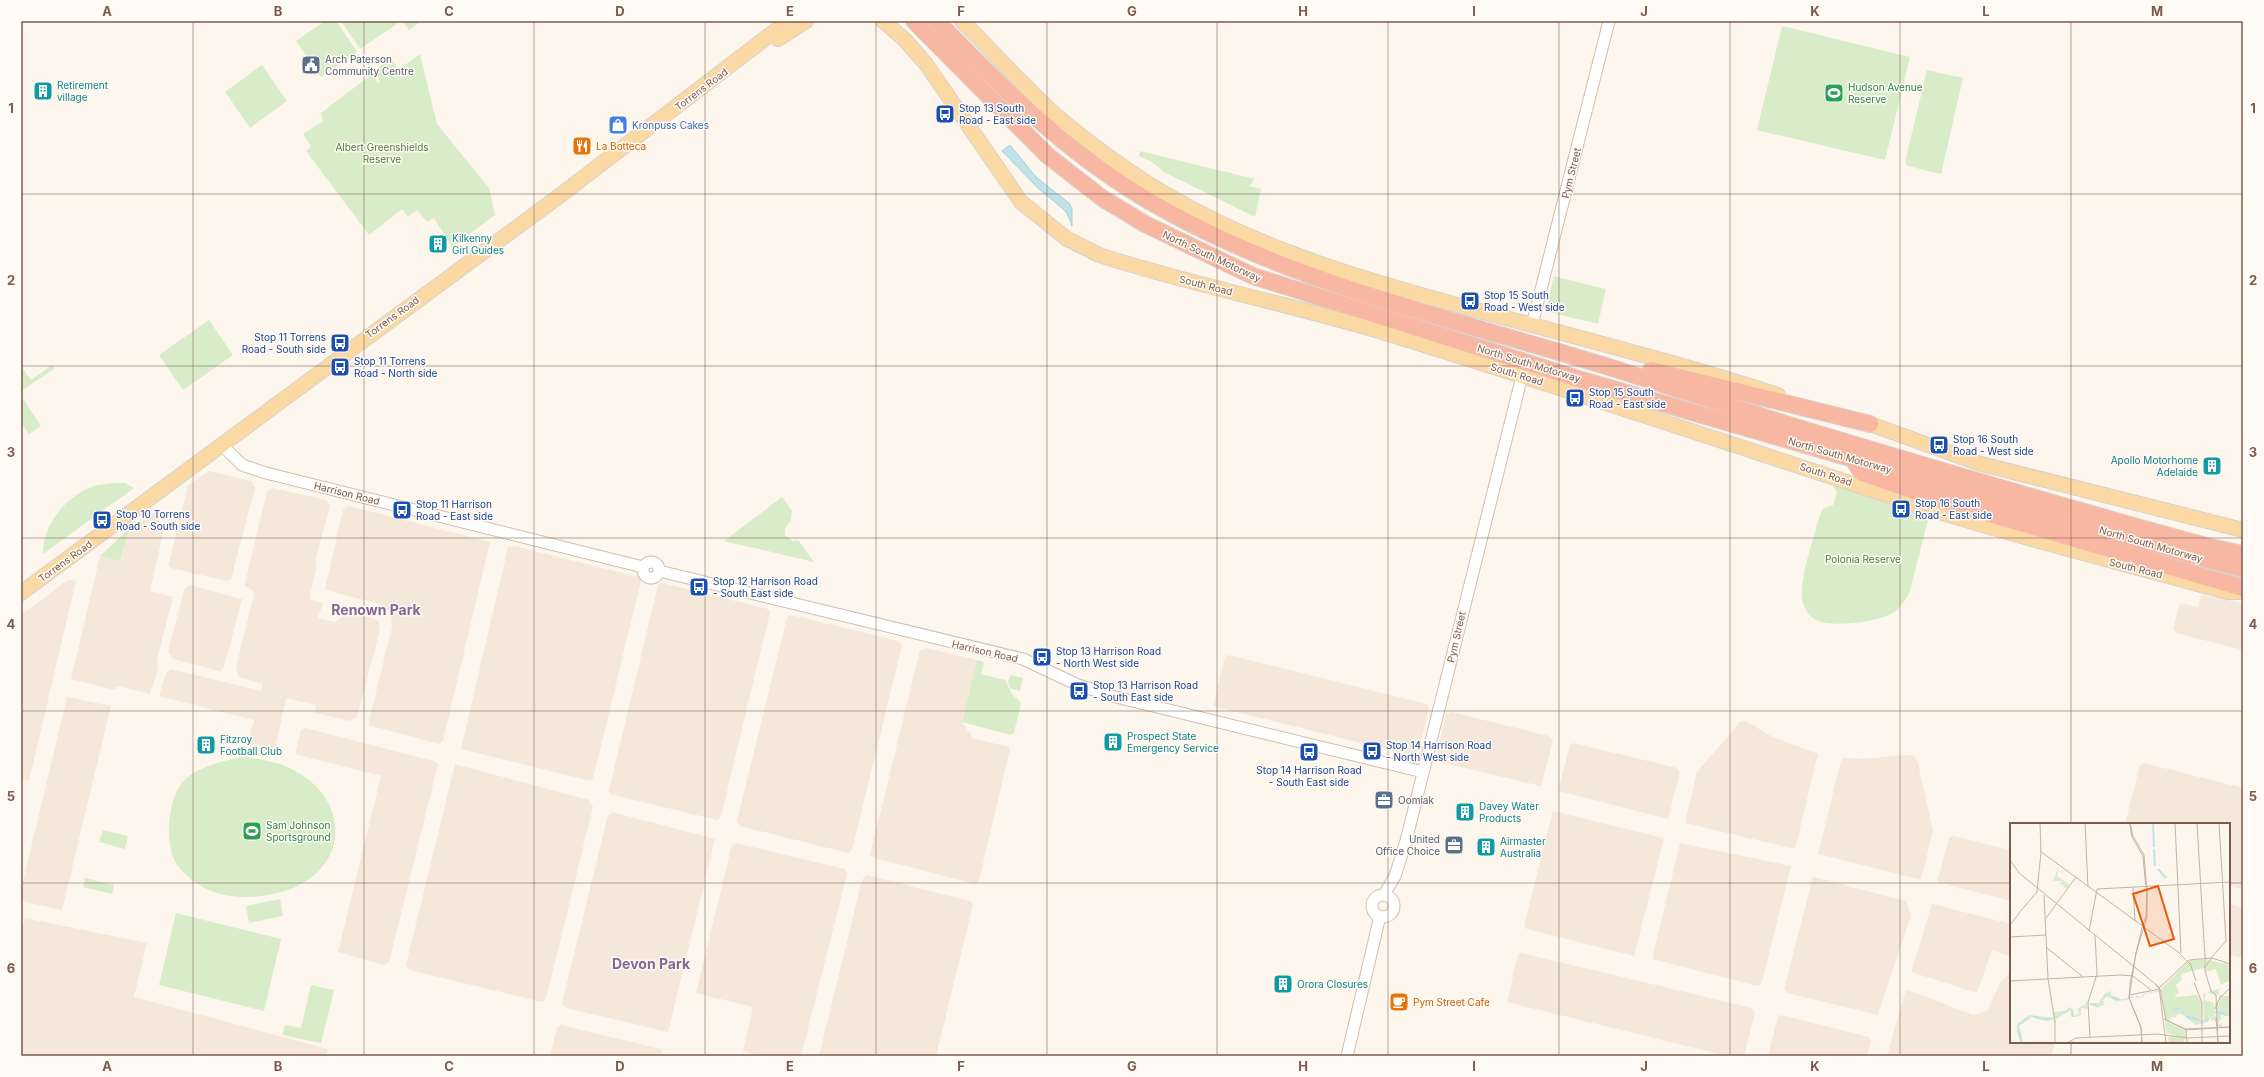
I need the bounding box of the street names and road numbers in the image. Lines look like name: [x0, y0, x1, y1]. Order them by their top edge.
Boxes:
street label: Torrens Road: [672, 65, 730, 113]
street label: Pym Street: [1559, 146, 1583, 200]
street label: North South Motorway: [1161, 228, 1263, 284]
street label: South Road: [1178, 273, 1234, 297]
street label: Torrens Road: [363, 294, 421, 340]
street label: North South Motorway: [1476, 342, 1582, 385]
street label: South Road: [1489, 360, 1545, 388]
street label: North South Motorway: [1787, 434, 1893, 476]
street label: South Road: [1798, 460, 1854, 488]
street label: Harrison Road: [313, 479, 381, 507]
street label: North South Motorway: [2098, 523, 2204, 565]
street label: Torrens Road: [36, 538, 94, 584]
street label: South Road: [2108, 556, 2164, 580]
street label: Pym Street: [1444, 610, 1468, 664]
street label: Harrison Road: [951, 638, 1019, 664]

